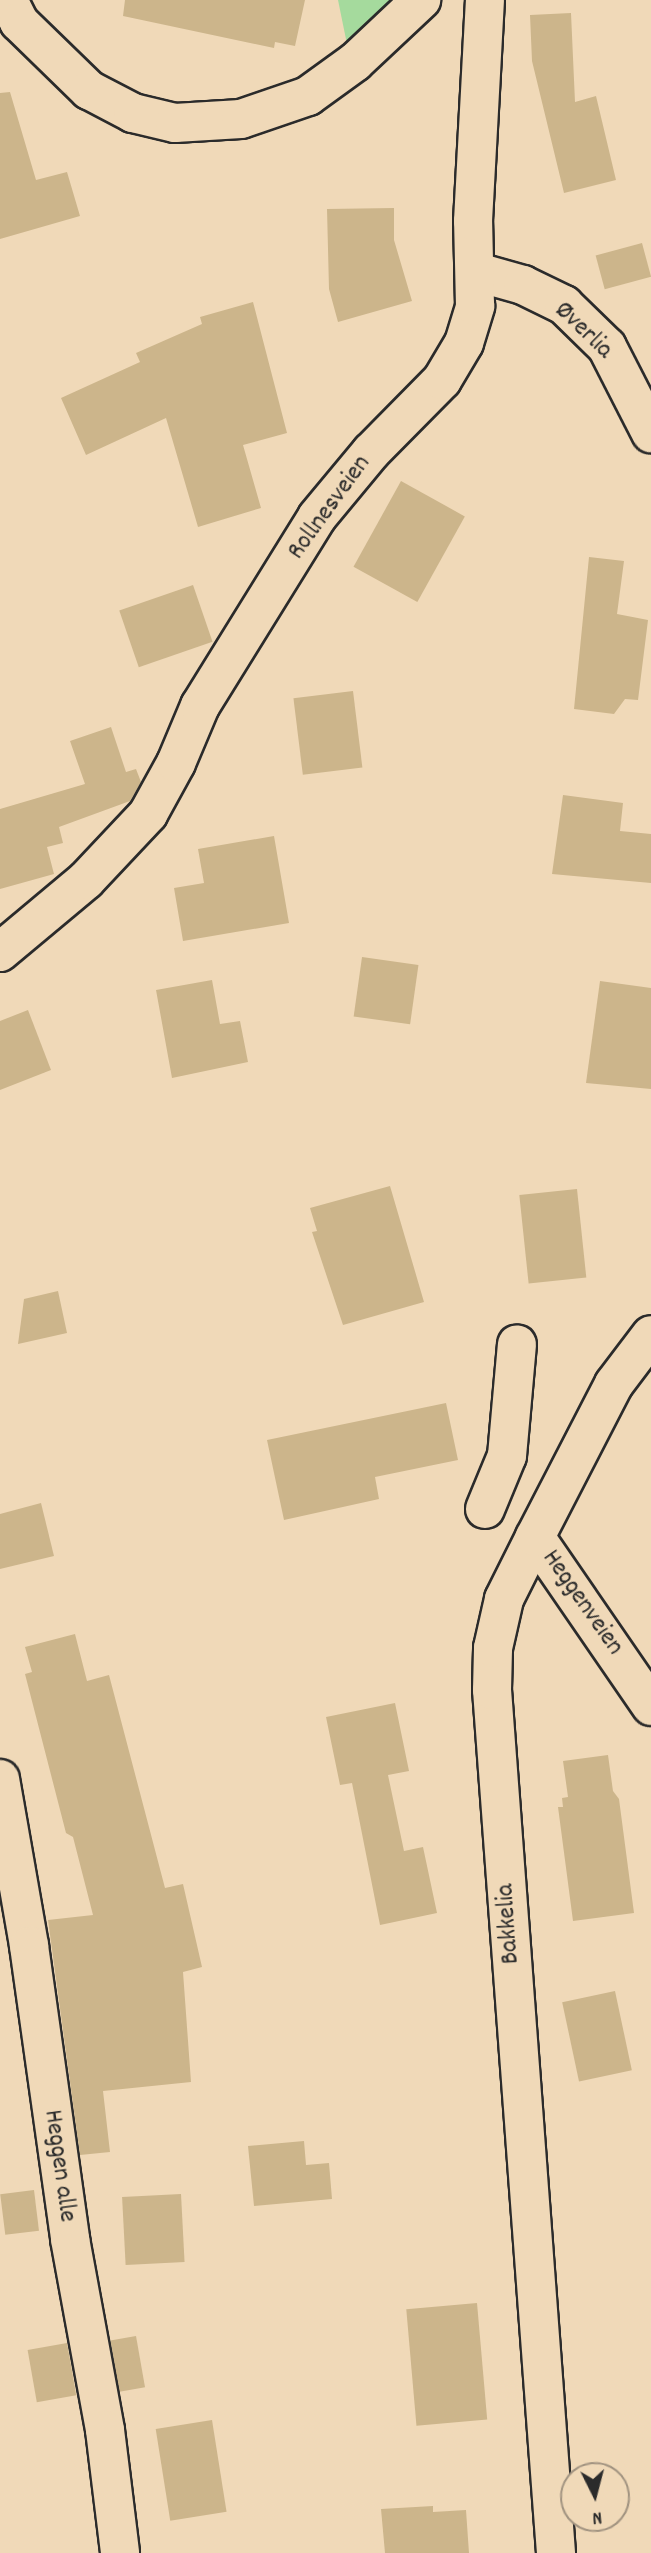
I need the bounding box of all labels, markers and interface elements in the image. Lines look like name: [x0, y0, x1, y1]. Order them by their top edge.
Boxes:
street label: Øverlia: [547, 296, 619, 366]
street label: Rollnesveien: [282, 450, 378, 566]
street label: Heggenveien: [534, 1544, 630, 1662]
street label: Bakkelia: [491, 1883, 527, 1965]
street label: Heggen alle: [36, 2108, 82, 2224]
north arrow: [560, 2462, 630, 2532]
text: N: [591, 2502, 603, 2530]

